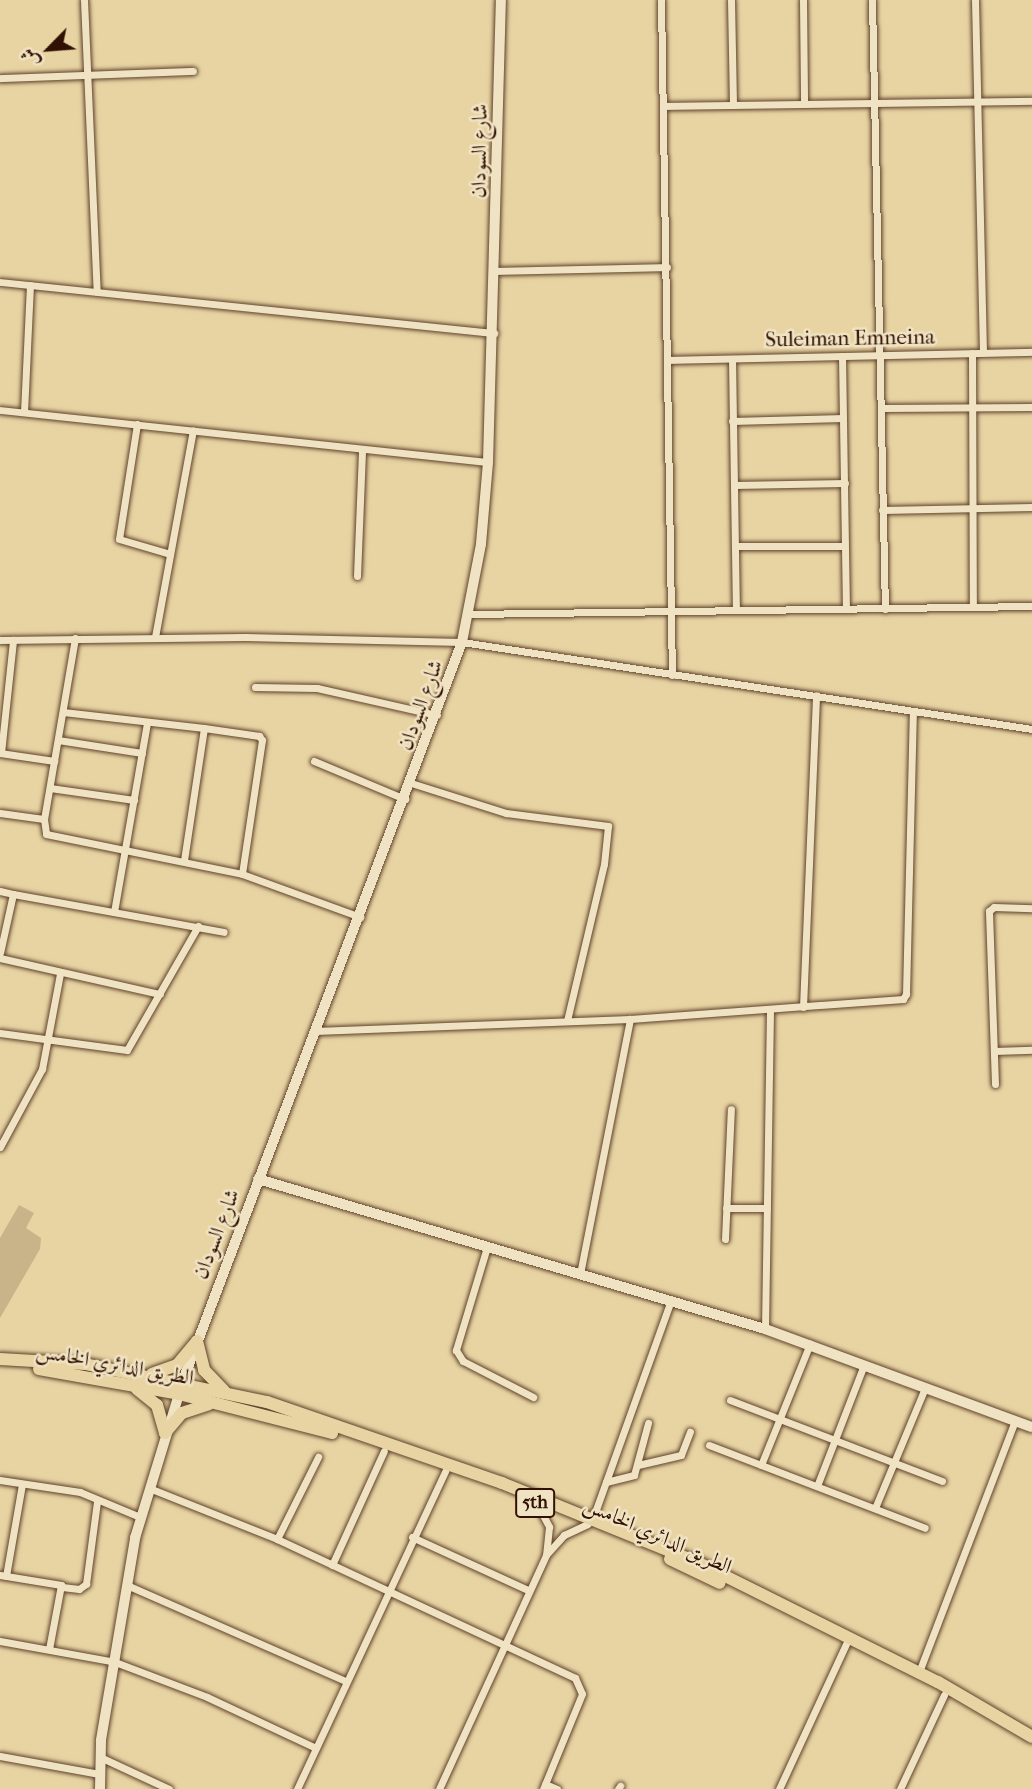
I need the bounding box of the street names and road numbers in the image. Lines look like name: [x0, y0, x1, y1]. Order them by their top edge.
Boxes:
street label: شارع السودان: [466, 104, 492, 198]
street label: Suleiman Emneina: [765, 324, 935, 352]
street label: شارع السودان: [392, 656, 448, 754]
street label: شارع السودان: [187, 1185, 245, 1283]
street label: الطريق الدائري الخامس: [34, 1338, 196, 1390]
road number: 5th: [514, 1488, 556, 1518]
street label: الطريق الدائري الخامس: [580, 1491, 736, 1579]

